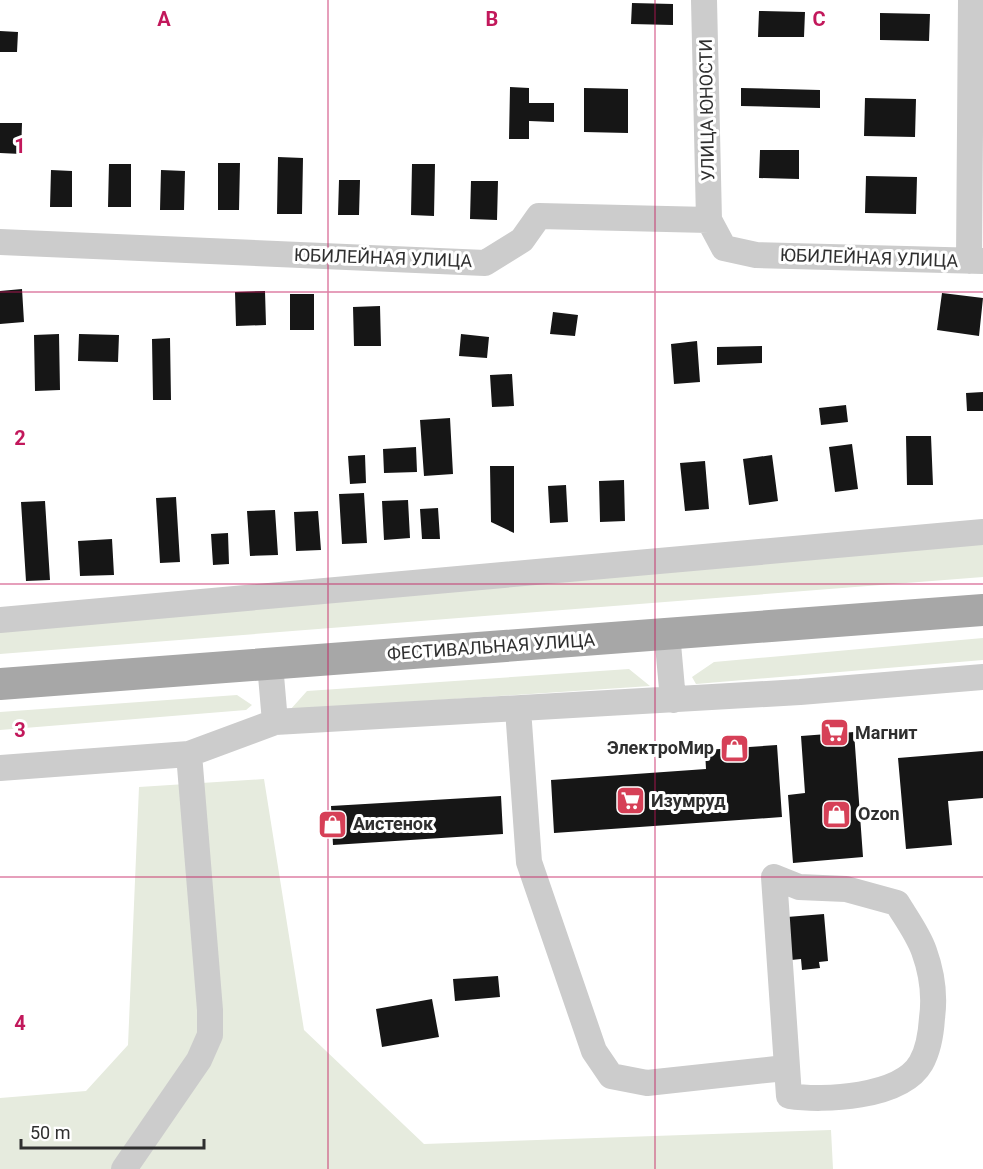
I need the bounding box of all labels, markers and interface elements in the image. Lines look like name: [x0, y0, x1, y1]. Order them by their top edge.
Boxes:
text: A: [157, 7, 171, 31]
text: B: [486, 7, 498, 31]
text: C: [812, 7, 826, 31]
street label: УЛИЦА ЮНОСТИ: [695, 39, 718, 181]
text: 1: [14, 134, 26, 158]
street label: ЮБИЛЕЙНАЯ УЛИЦА: [293, 244, 473, 271]
street label: ЮБИЛЕЙНАЯ УЛИЦА: [779, 244, 959, 271]
text: 2: [14, 426, 26, 450]
street label: ФЕСТИВАЛЬНАЯ УЛИЦА: [386, 629, 596, 664]
supermarket icon: Магнит: [818, 717, 850, 749]
text: 3: [14, 718, 26, 742]
place label: Магнит: [855, 722, 918, 743]
shop icon: ЭлектроМир: [719, 732, 751, 764]
place label: ЭлектроМир: [607, 737, 714, 758]
supermarket icon: Изумруд: [614, 785, 646, 817]
place label: Изумруд: [651, 790, 726, 811]
shop icon: Ozon: [821, 798, 853, 830]
place label: Ozon: [858, 803, 900, 824]
shop icon: Аистенок: [316, 808, 348, 840]
place label: Аистенок: [353, 813, 434, 834]
text: 4: [14, 1011, 26, 1035]
scale bar: [21, 1112, 204, 1150]
text: 50 m: [30, 1122, 70, 1143]

